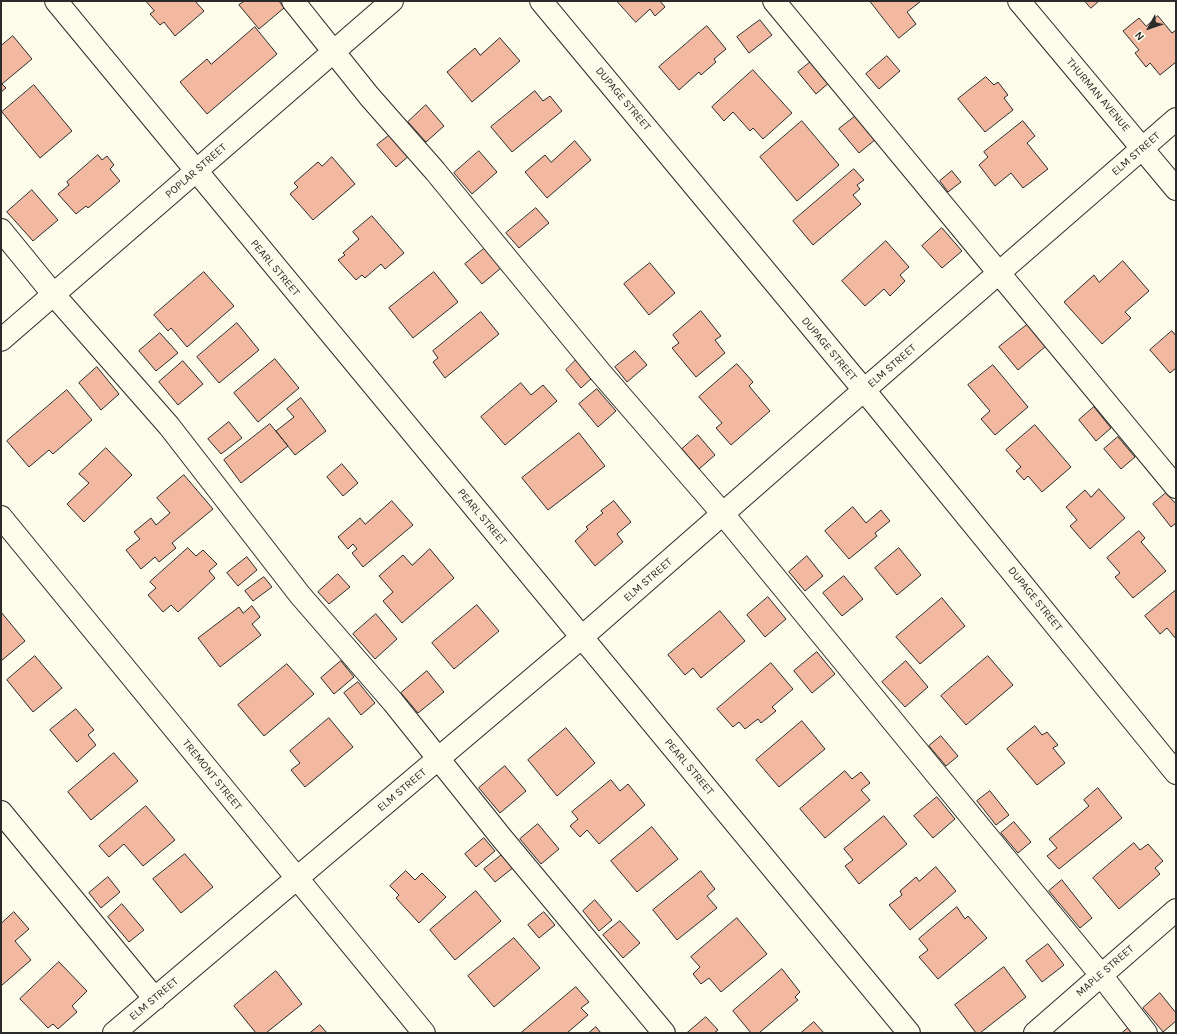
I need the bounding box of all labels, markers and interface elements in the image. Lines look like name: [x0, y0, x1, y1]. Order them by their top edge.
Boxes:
north arrow: [1129, 8, 1169, 48]
text: N: [1132, 29, 1147, 43]
street label: THURMAN AVENUE: [1063, 56, 1133, 134]
street label: DUPAGE STREET: [593, 64, 653, 134]
street label: ELM STREET: [1109, 129, 1163, 179]
street label: POPLAR STREET: [163, 141, 229, 201]
street label: PEARL STREET: [247, 237, 303, 299]
street label: DUPAGE STREET: [799, 314, 859, 384]
street label: ELM STREET: [865, 341, 919, 391]
street label: PEARL STREET: [454, 486, 510, 548]
street label: ELM STREET: [621, 555, 675, 605]
street label: DUPAGE STREET: [1005, 564, 1065, 634]
street label: PEARL STREET: [661, 736, 717, 798]
street label: TREMONT STREET: [179, 737, 245, 813]
street label: ELM STREET: [375, 766, 429, 814]
street label: MAPLE STREET: [1073, 942, 1137, 1000]
street label: ELM STREET: [127, 975, 181, 1023]

